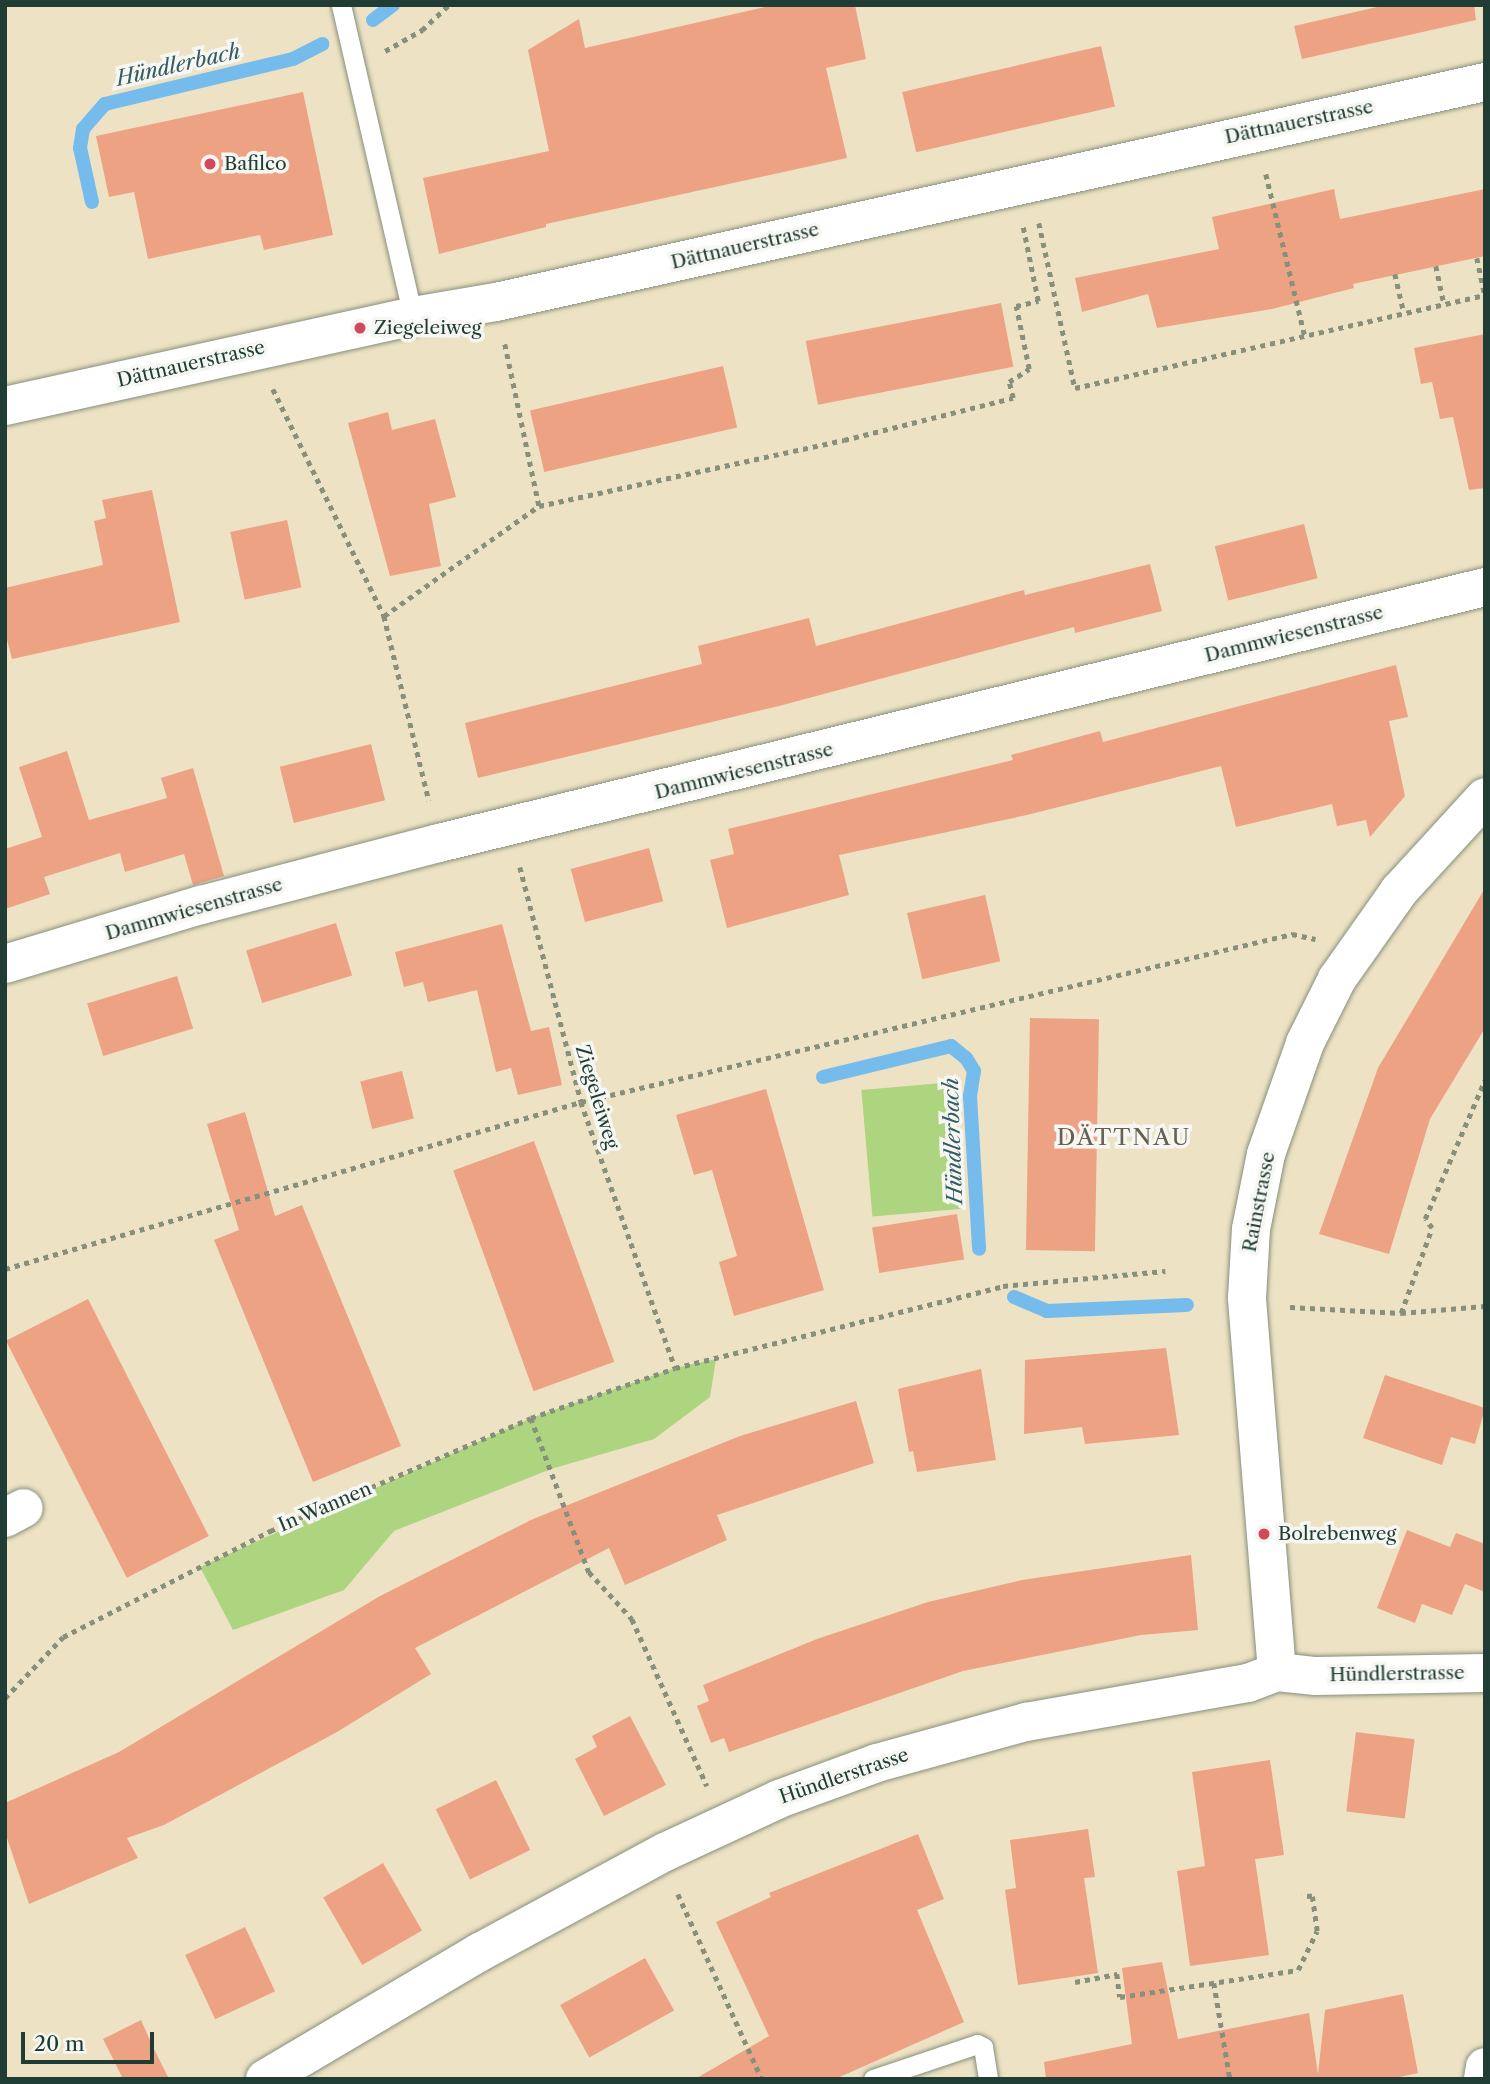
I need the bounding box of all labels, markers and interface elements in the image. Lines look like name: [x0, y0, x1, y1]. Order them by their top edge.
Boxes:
water label: Hündlerbach: [113, 38, 243, 92]
street label: Dättnauerstrasse: [1223, 95, 1375, 149]
place label: Bafilco: [224, 153, 287, 175]
marker: Bafilco: [202, 156, 218, 172]
street label: Dättnauerstrasse: [669, 218, 821, 274]
place label: Ziegeleiweg: [374, 317, 482, 339]
marker: Ziegeleiweg: [352, 320, 368, 336]
street label: Dättnauerstrasse: [115, 336, 267, 392]
street label: Dammwiesenstrasse: [1202, 601, 1386, 667]
street label: Dammwiesenstrasse: [652, 738, 836, 804]
street label: Dammwiesenstrasse: [103, 873, 285, 945]
street label: Ziegeleiweg: [570, 1042, 624, 1152]
water label: Hündlerbach: [938, 1077, 968, 1205]
district label: DÄTTNAU: [1058, 1123, 1190, 1151]
street label: Rainstrasse: [1238, 1150, 1280, 1254]
street label: In Wannen: [275, 1477, 375, 1537]
place label: Bolrebenweg: [1278, 1523, 1396, 1545]
marker: Bolrebenweg: [1256, 1526, 1272, 1542]
street label: Hündlerstrasse: [1329, 1661, 1465, 1687]
street label: Hündlerstrasse: [776, 1743, 912, 1809]
scale bar: [24, 2018, 158, 2062]
text: 20 m: [34, 2031, 85, 2056]

